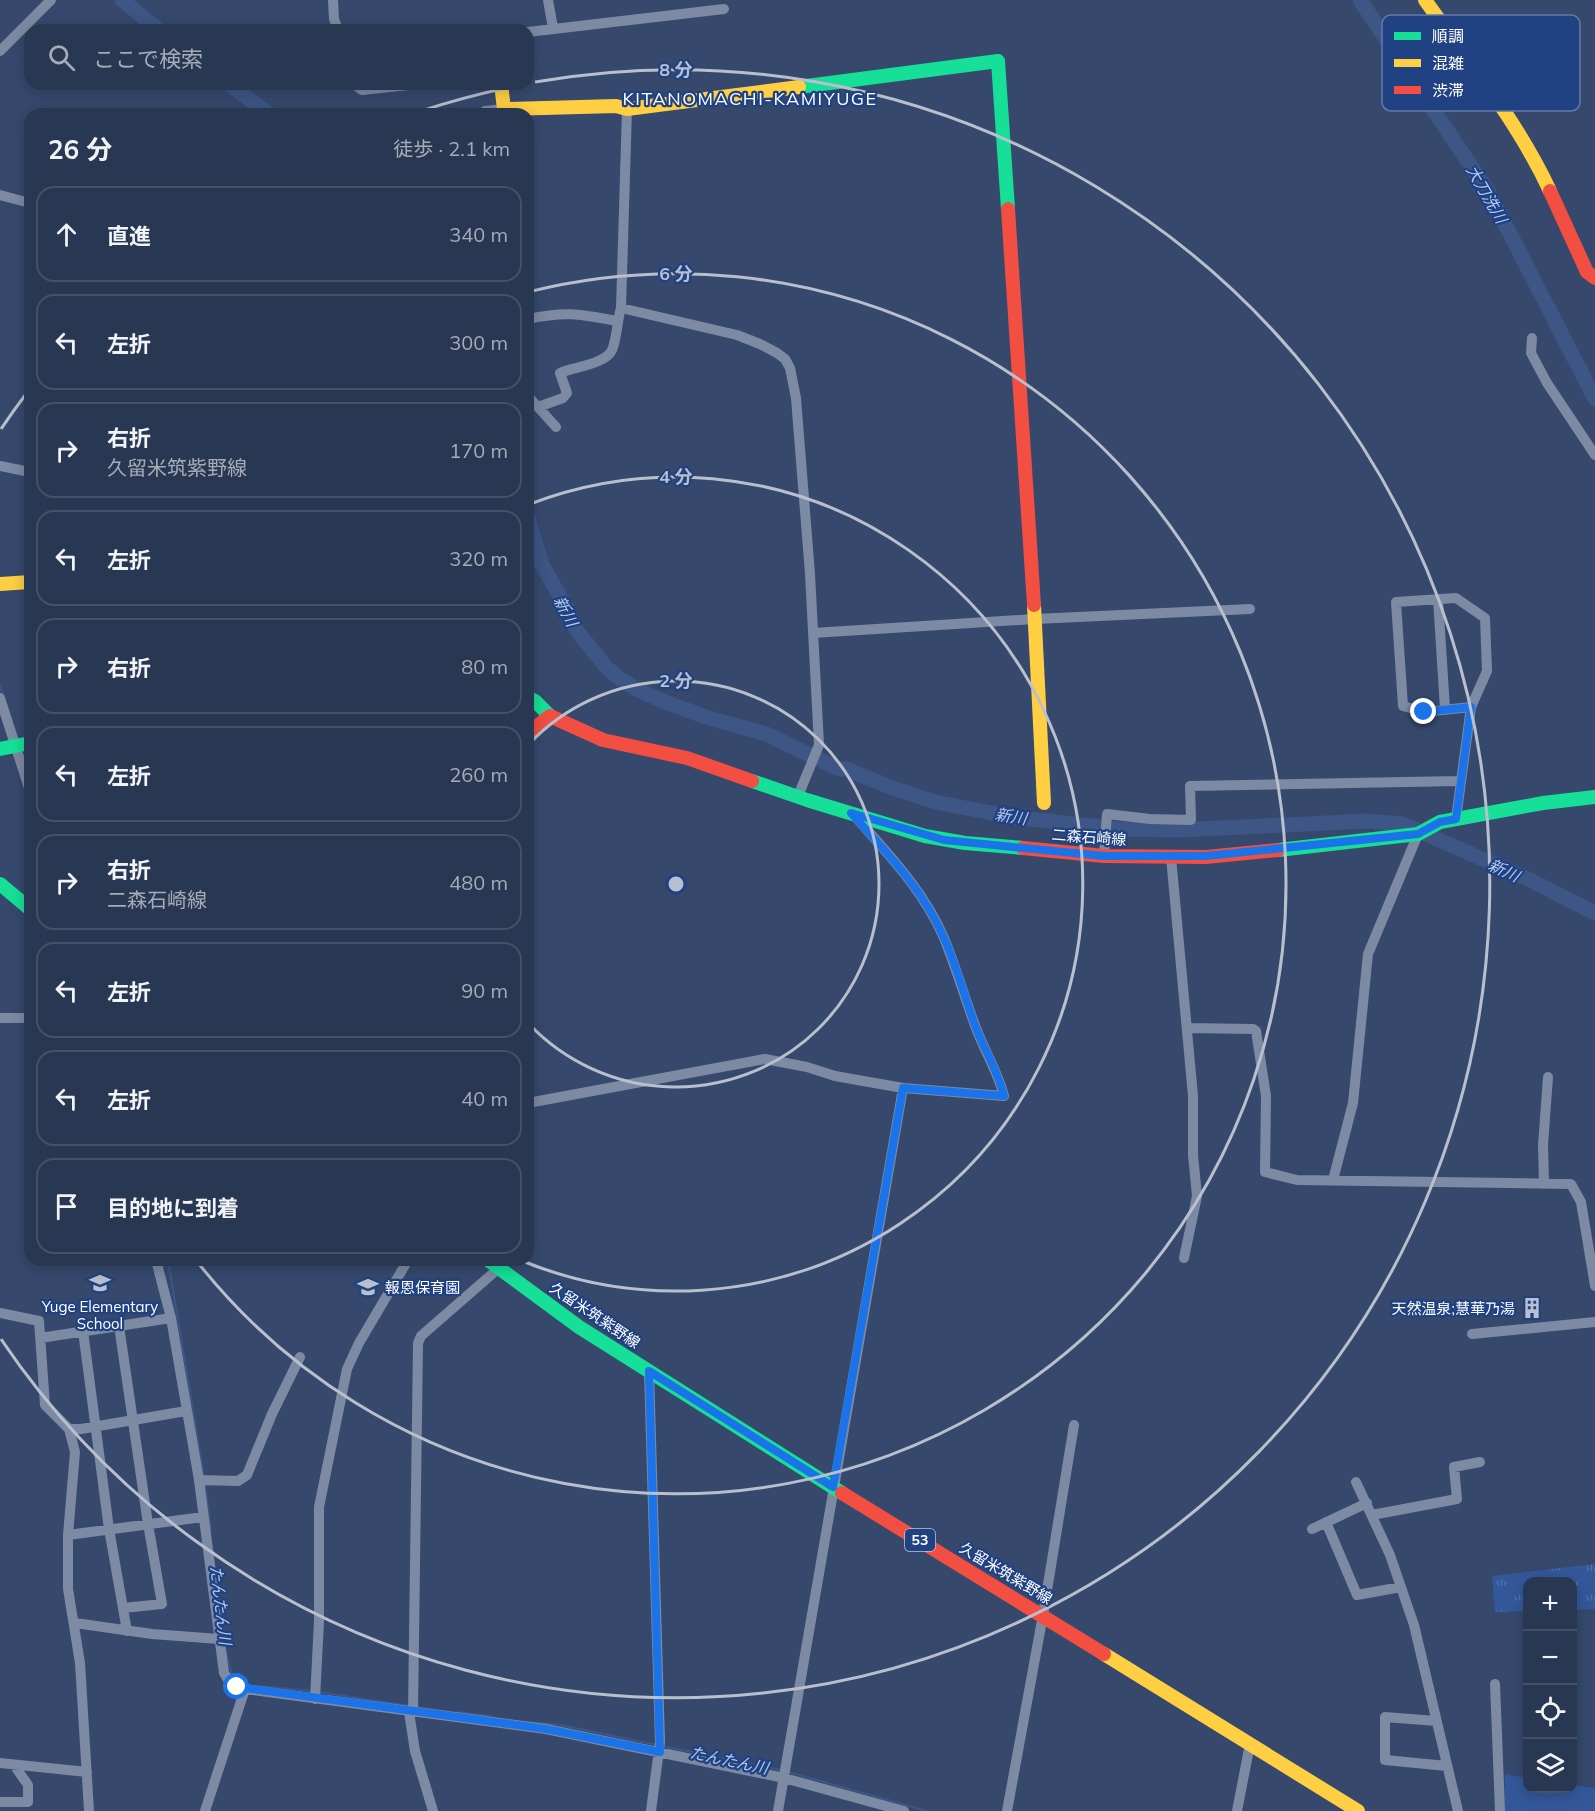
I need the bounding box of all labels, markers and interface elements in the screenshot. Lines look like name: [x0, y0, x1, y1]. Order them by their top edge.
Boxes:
legend: [1382, 15, 1580, 111]
search box: [24, 24, 534, 90]
text: 順調: [1432, 26, 1464, 46]
icon: search: [45, 41, 78, 74]
text: ここで検索: [93, 45, 203, 73]
text: 混雑: [1432, 53, 1464, 73]
text: 8 分: [659, 58, 693, 81]
text: 渋滞: [1432, 80, 1464, 100]
district label: KITANOMACHI-KAMIYUGE: [622, 87, 878, 110]
text: 26 分: [48, 133, 112, 166]
text: 徒歩 · 2.1 km: [393, 136, 510, 161]
water label: 大刀洗川: [1462, 161, 1513, 228]
icon: ahead: [50, 218, 83, 251]
text: 直進: [107, 222, 151, 250]
text: 340 m: [449, 222, 508, 247]
text: 6 分: [659, 262, 693, 285]
icon: left: [50, 326, 83, 359]
text: 左折: [107, 330, 151, 358]
text: 300 m: [449, 330, 508, 355]
text: 右折: [107, 424, 151, 452]
icon: right: [50, 434, 83, 467]
text: 170 m: [449, 438, 508, 463]
text: 久留米筑紫野線: [107, 455, 247, 480]
text: 4 分: [659, 465, 693, 488]
icon: left: [50, 542, 83, 575]
text: 左折: [107, 546, 151, 574]
text: 320 m: [449, 546, 508, 571]
water label: 新川: [550, 592, 583, 632]
icon: right: [50, 650, 83, 683]
text: 右折: [107, 654, 151, 682]
text: 80 m: [461, 654, 508, 679]
text: 2 分: [659, 669, 693, 692]
route end: [1410, 698, 1436, 724]
icon: left: [50, 758, 83, 791]
text: 左折: [107, 762, 151, 790]
text: 260 m: [449, 762, 508, 787]
water label: 新川: [994, 804, 1030, 829]
street label: 二森石崎線: [1051, 825, 1127, 849]
water label: 新川: [1485, 854, 1525, 887]
text: 右折: [107, 856, 151, 884]
icon: right: [50, 866, 83, 899]
text: 480 m: [449, 870, 508, 895]
centre of rings: [666, 874, 686, 894]
text: 二森石崎線: [107, 887, 207, 912]
icon: left: [50, 974, 83, 1007]
text: 左折: [107, 978, 151, 1006]
text: 90 m: [461, 978, 508, 1003]
icon: left: [50, 1082, 83, 1115]
text: 左折: [107, 1086, 151, 1114]
text: 40 m: [461, 1086, 508, 1111]
icon: arrive: [50, 1190, 83, 1223]
text: 目的地に到着: [107, 1194, 239, 1222]
school or university icon: Yuge Elementary School: [88, 1271, 112, 1295]
school or university icon: 報恩保育園: [356, 1275, 380, 1299]
place label: 報恩保育園: [385, 1278, 460, 1297]
street label: 久留米筑紫野線: [546, 1278, 644, 1352]
building icon: 天然温泉;慧華乃湯: [1520, 1296, 1544, 1320]
place label: Yuge Elementary School: [41, 1297, 158, 1333]
place label: 天然温泉;慧華乃湯: [1392, 1299, 1515, 1318]
road number: 53: [905, 1529, 935, 1551]
street label: 久留米筑紫野線: [956, 1538, 1056, 1608]
water label: たんたん川: [206, 1564, 236, 1648]
map controls: [1523, 1577, 1577, 1793]
button: +: [1523, 1577, 1577, 1631]
button: −: [1523, 1631, 1577, 1685]
route start: [223, 1673, 249, 1699]
button: locate: [1523, 1685, 1577, 1739]
button: layers: [1523, 1739, 1577, 1793]
water label: たんたん川: [688, 1742, 772, 1779]

